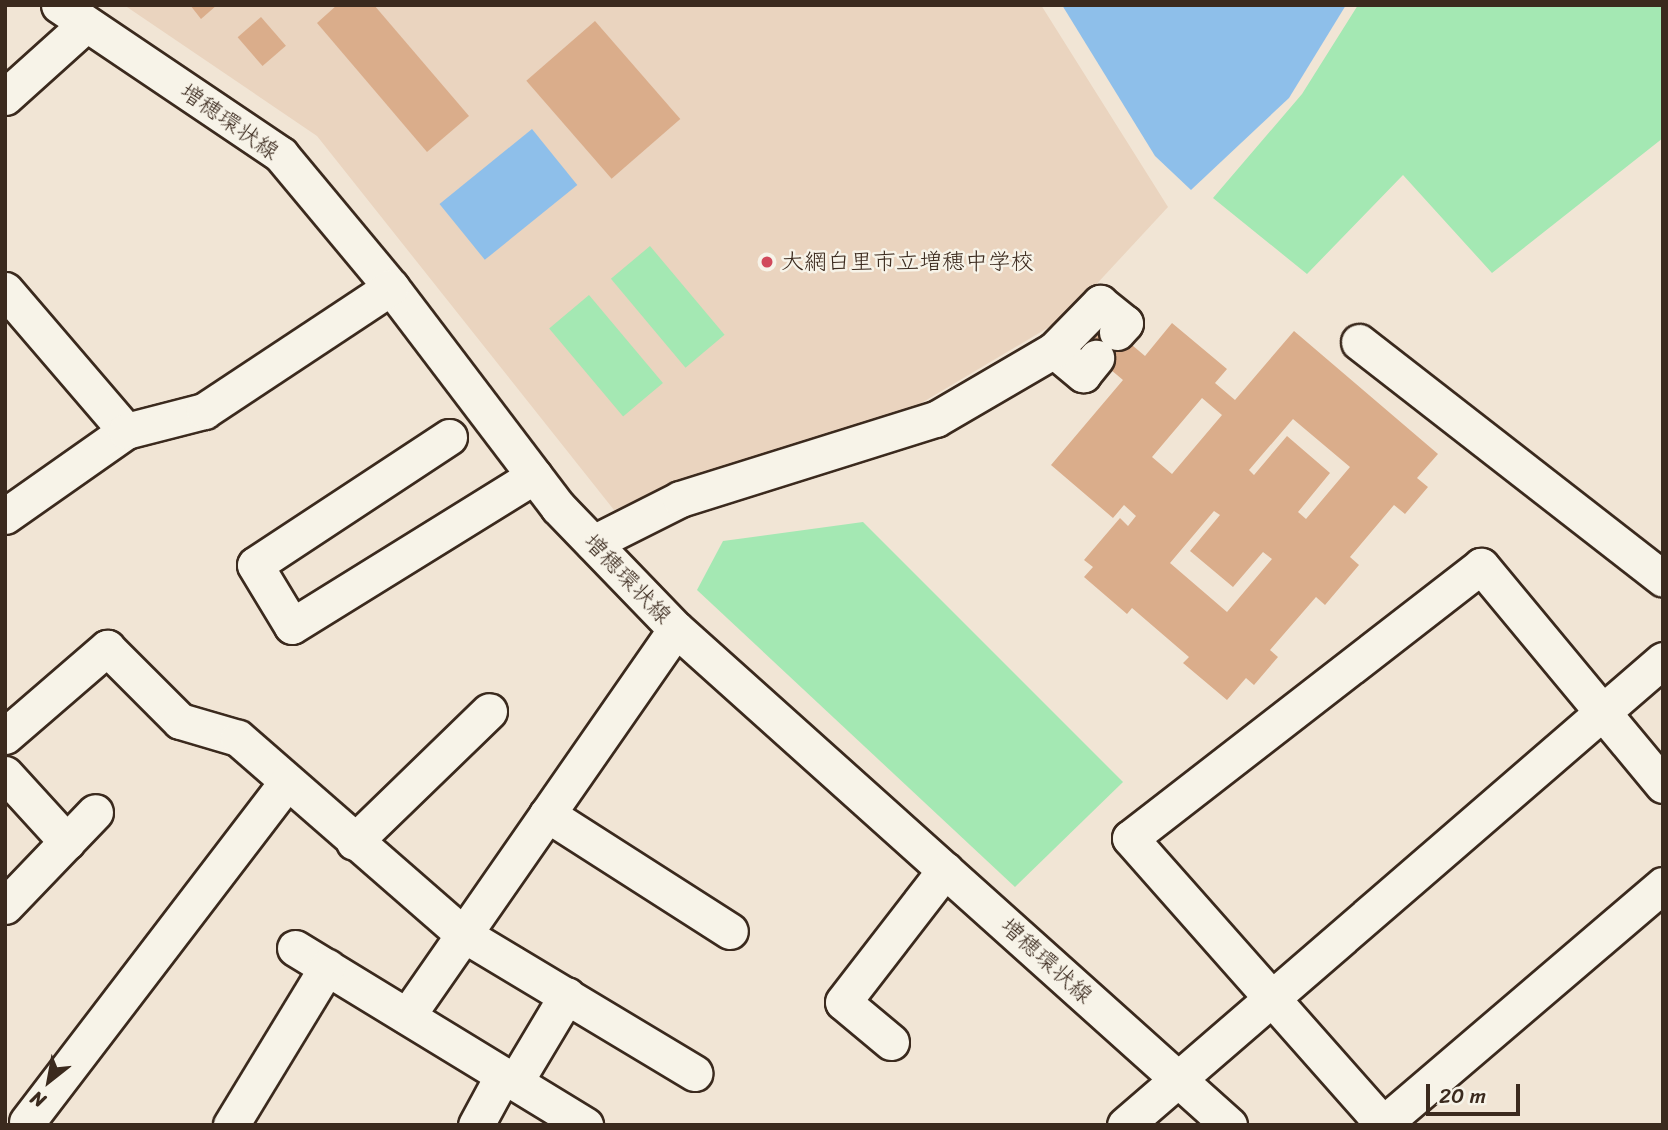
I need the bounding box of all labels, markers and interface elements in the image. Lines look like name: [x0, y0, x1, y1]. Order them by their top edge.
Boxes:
street label: 増穂環状線: [174, 78, 284, 166]
place label: 大網白里市立増穂中学校: [781, 248, 1034, 276]
marker: 大網白里市立増穂中学校: [759, 254, 775, 270]
street label: 増穂環状線: [577, 528, 677, 630]
street label: 増穂環状線: [994, 912, 1098, 1010]
north arrow: [14, 1046, 84, 1116]
scale bar: [1430, 1070, 1524, 1114]
text: 20 m: [1439, 1077, 1486, 1115]
text: N: [24, 1082, 52, 1117]

